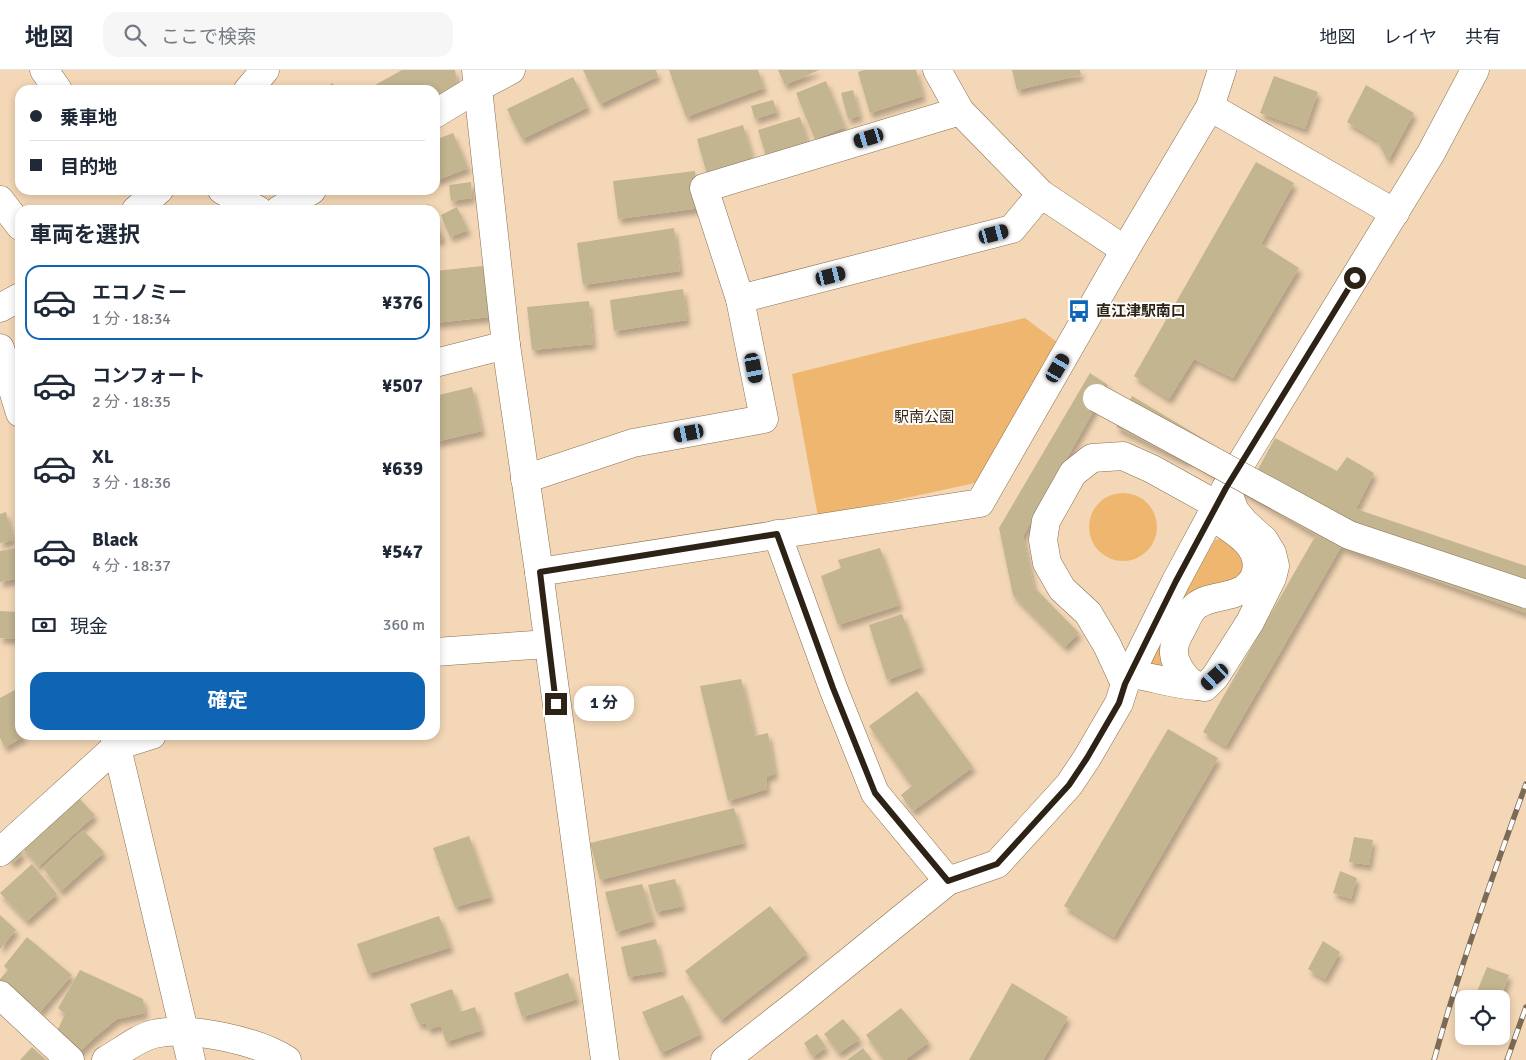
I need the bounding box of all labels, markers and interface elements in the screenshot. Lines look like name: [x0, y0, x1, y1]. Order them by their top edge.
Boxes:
search box: [103, 12, 453, 57]
icon: search: [121, 21, 149, 49]
text: 地図: [25, 22, 73, 52]
text: ここで検索: [161, 25, 256, 49]
text: 地図: [1320, 26, 1356, 48]
text: レイヤ: [1384, 26, 1437, 48]
text: 共有: [1465, 26, 1501, 48]
text: 乗車地: [60, 106, 117, 130]
car: [852, 126, 885, 150]
text: 目的地: [60, 155, 117, 179]
text: 車両を選択: [30, 221, 140, 248]
car: [977, 223, 1010, 245]
car: [814, 265, 847, 287]
route start: [1344, 267, 1366, 289]
icon: car: [32, 280, 77, 325]
text: エコノミー: [92, 281, 187, 305]
text: ¥376: [382, 291, 423, 315]
bus stop icon: 直江津駅南口: [1066, 298, 1092, 324]
place label: 直江津駅南口: [1096, 302, 1186, 320]
text: 1 分 · 18:34: [92, 309, 171, 329]
car: [1044, 351, 1071, 385]
car: [743, 352, 764, 384]
icon: car: [32, 363, 77, 408]
text: コンフォート: [92, 364, 205, 388]
text: ¥507: [382, 374, 423, 398]
text: 2 分 · 18:35: [92, 392, 171, 412]
park label: 駅南公園: [894, 408, 954, 426]
car: [672, 423, 705, 443]
text: XL: [92, 445, 114, 469]
icon: car: [32, 446, 77, 491]
text: ¥639: [382, 457, 423, 481]
text: 3 分 · 18:36: [92, 473, 171, 493]
text: Black: [92, 528, 138, 552]
icon: car: [32, 529, 77, 574]
text: ¥547: [382, 540, 423, 564]
text: 4 分 · 18:37: [92, 556, 171, 576]
icon: cash: [30, 611, 58, 639]
text: 現金: [70, 615, 108, 639]
text: 360 m: [383, 615, 425, 635]
car: [1198, 661, 1231, 693]
button: 確定: [30, 672, 425, 730]
callout: 1 分: [574, 686, 634, 722]
route end: [545, 693, 567, 715]
text: 1 分: [590, 693, 618, 713]
map controls: [1455, 990, 1510, 1045]
button: locate: [1455, 990, 1510, 1045]

